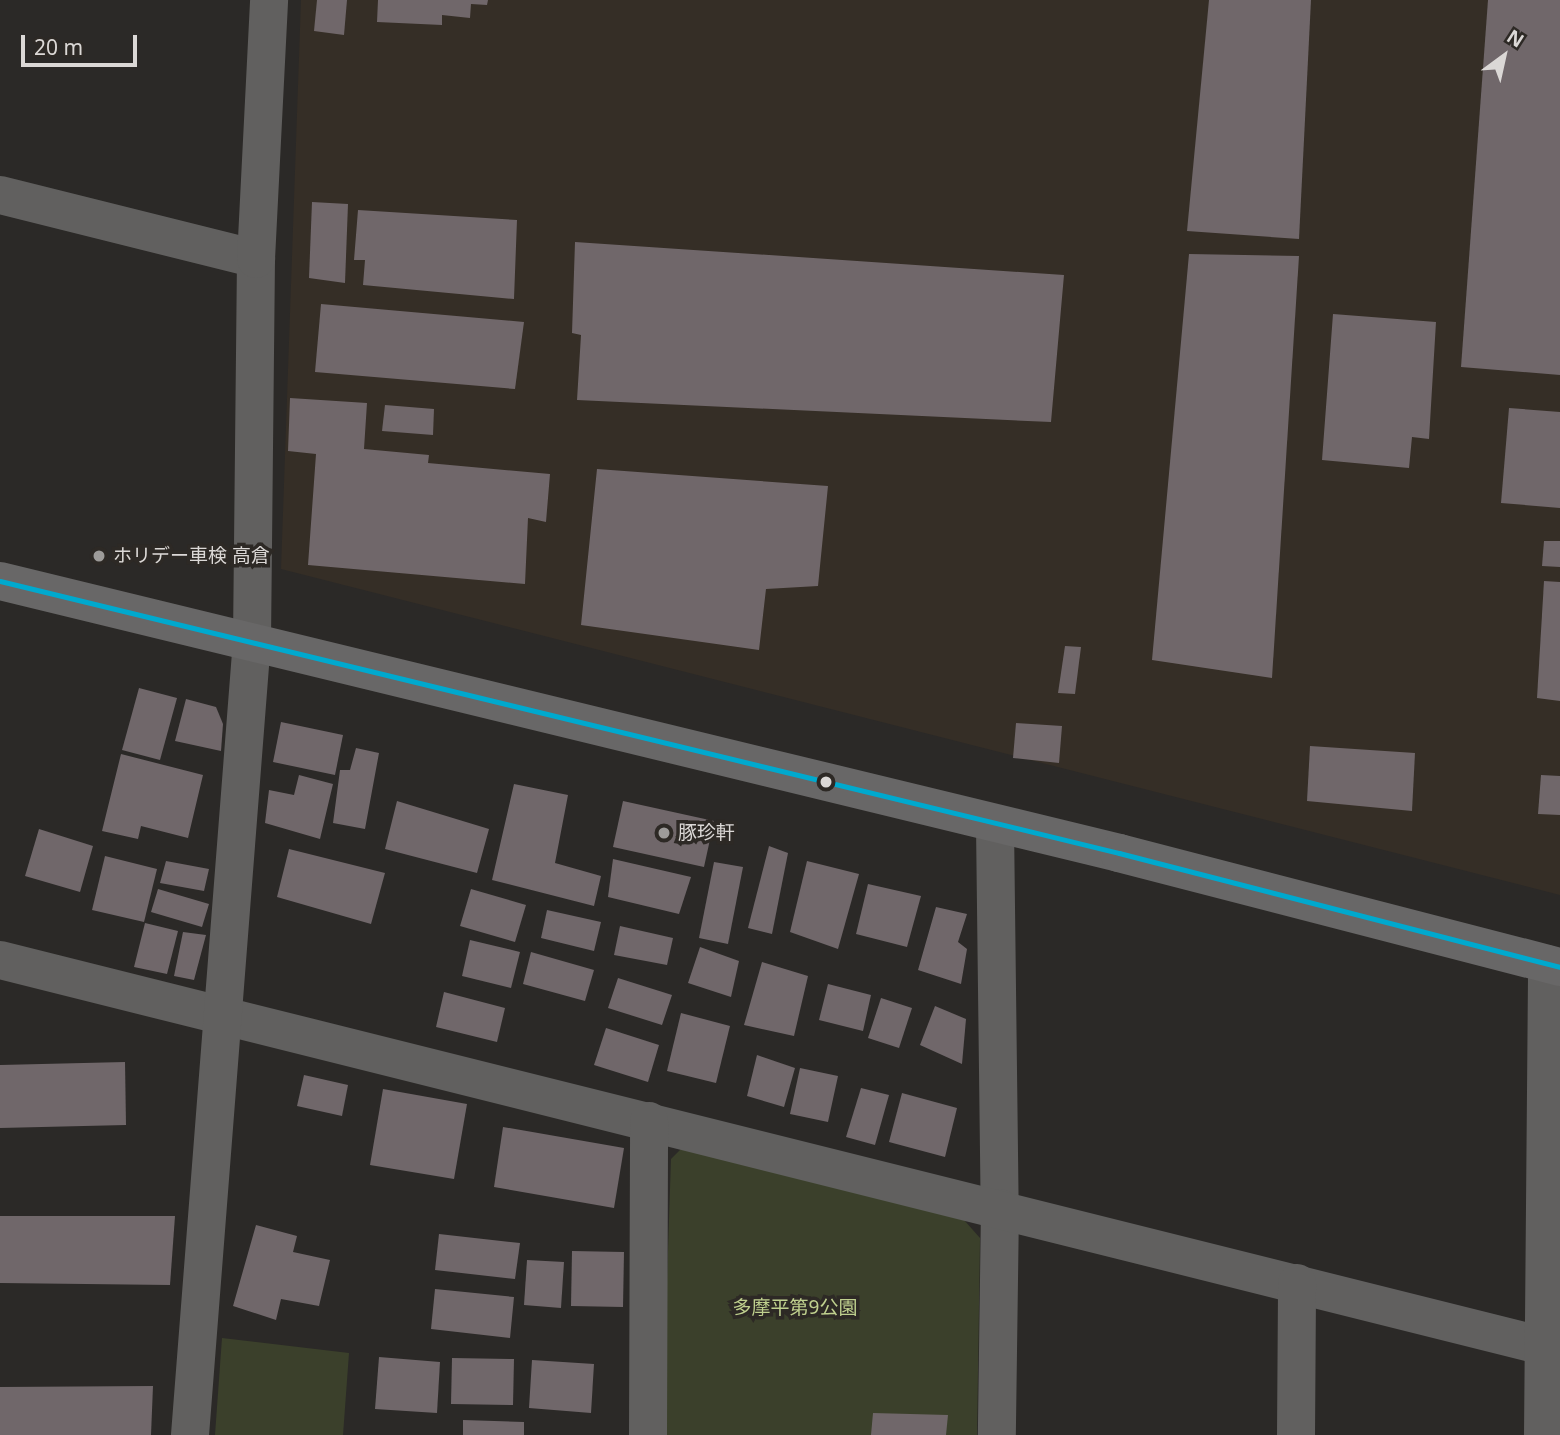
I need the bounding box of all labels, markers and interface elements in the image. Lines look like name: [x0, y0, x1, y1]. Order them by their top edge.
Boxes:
scale bar: [24, 21, 140, 65]
north arrow: [1469, 21, 1539, 91]
text: N: [1502, 23, 1529, 53]
text: 20 m: [34, 33, 83, 61]
place label: ホリデー車検 高倉: [113, 545, 270, 567]
marker: ホリデー車検 高倉: [91, 548, 107, 564]
unlabelled marker: [819, 775, 833, 789]
place label: 豚珍軒: [678, 822, 735, 844]
marker: 豚珍軒: [656, 825, 672, 841]
park label: 多摩平第9公園: [733, 1297, 857, 1319]

